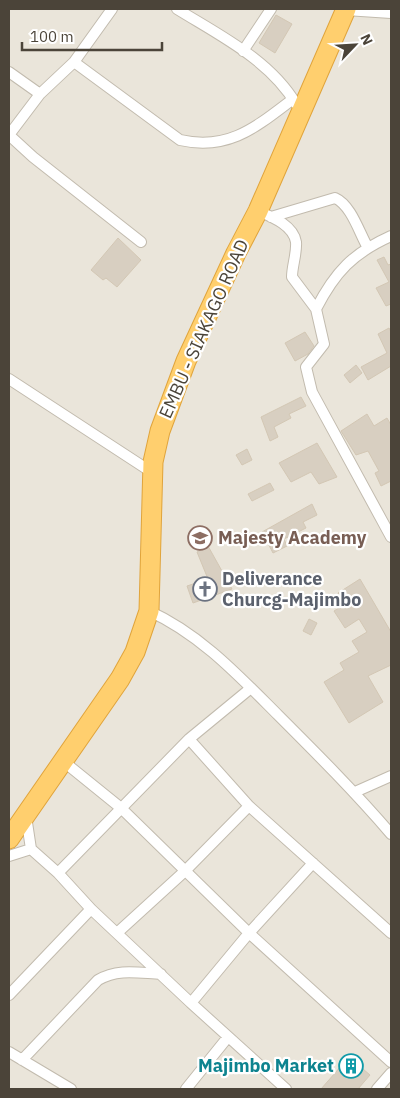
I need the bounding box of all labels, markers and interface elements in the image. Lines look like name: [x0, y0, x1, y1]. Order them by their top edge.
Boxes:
scale bar: [22, 20, 162, 52]
north arrow: [330, 20, 380, 70]
text: 100 m: [30, 27, 74, 46]
text: N: [356, 31, 377, 48]
street label: EMBU - SIAKAGO ROAD: [154, 236, 253, 422]
school or university icon: Majesty Academy: [187, 525, 213, 551]
place label: Majesty Academy: [218, 526, 367, 549]
place label: Deliverance Churcg-Majimbo: [222, 567, 361, 611]
church icon: Deliverance Churcg-Majimbo: [192, 576, 218, 602]
building icon: Majimbo Market: [338, 1053, 364, 1079]
place label: Majimbo Market: [198, 1054, 334, 1077]

